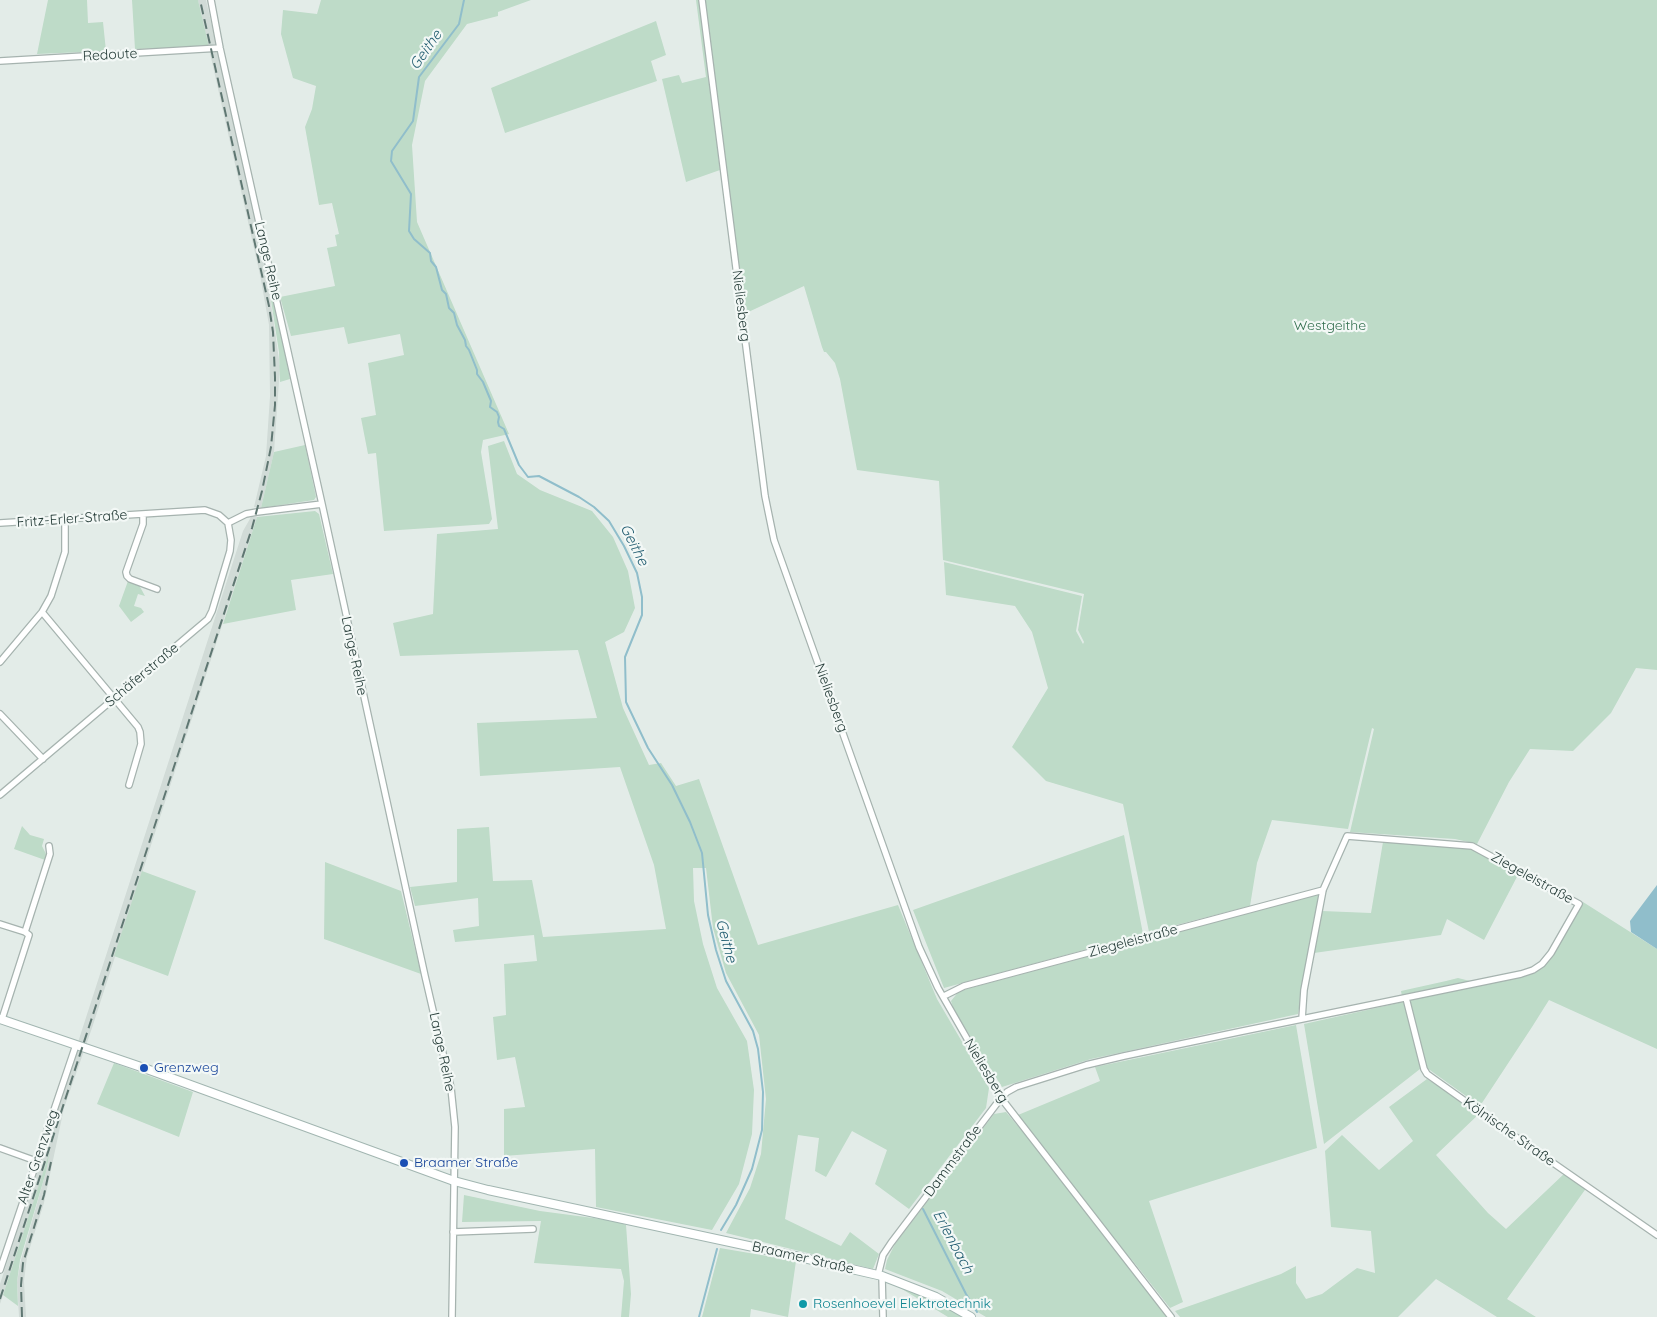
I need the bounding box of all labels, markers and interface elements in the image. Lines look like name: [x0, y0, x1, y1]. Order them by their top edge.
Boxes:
water label: Geithe: [406, 27, 446, 73]
street label: Redoute: [82, 45, 138, 65]
street label: Lange Reihe: [251, 220, 285, 302]
street label: Nieliesberg: [728, 269, 754, 343]
park label: Westgeithe: [1294, 318, 1366, 334]
street label: Fritz-Erler-Straße: [16, 507, 128, 531]
water label: Geithe: [616, 521, 652, 569]
street label: Lange Reihe: [337, 615, 371, 697]
street label: Schäferstraße: [102, 639, 182, 711]
street label: Nieliesberg: [811, 661, 851, 735]
street label: Ziegeleistraße: [1488, 848, 1576, 908]
water label: Geithe: [712, 917, 740, 965]
street label: Ziegeleistraße: [1087, 921, 1179, 961]
street label: Lange Reihe: [425, 1011, 459, 1093]
street label: Nieliesberg: [960, 1036, 1012, 1106]
place label: Grenzweg: [154, 1060, 219, 1076]
marker: Grenzweg: [138, 1062, 150, 1074]
street label: Kölnische Straße: [1460, 1094, 1558, 1170]
street label: Alter Grenzweg: [14, 1108, 62, 1206]
street label: Dammstraße: [921, 1122, 985, 1200]
place label: Braamer Straße: [414, 1155, 518, 1171]
marker: Braamer Straße: [398, 1157, 410, 1169]
water label: Erlenbach: [929, 1207, 977, 1277]
street label: Braamer Straße: [750, 1238, 856, 1278]
place label: Rosenhoevel Elektrotechnik: [813, 1296, 991, 1312]
marker: Rosenhoevel Elektrotechnik: [797, 1298, 809, 1310]

